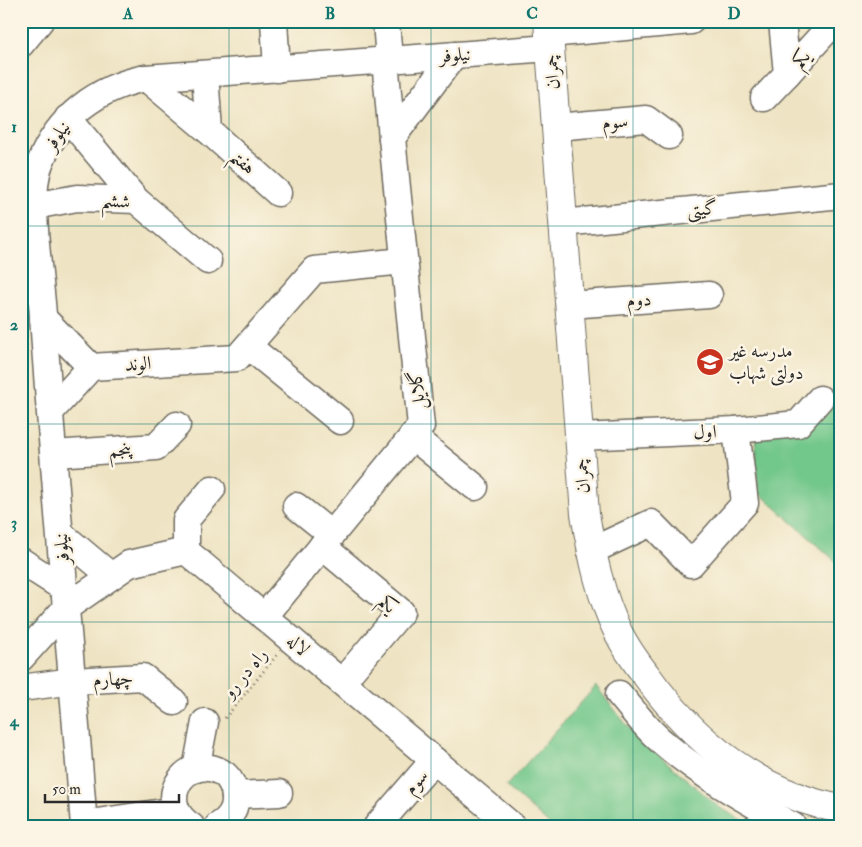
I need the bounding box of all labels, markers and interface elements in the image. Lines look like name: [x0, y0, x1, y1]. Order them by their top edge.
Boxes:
text: A: [122, 4, 134, 24]
text: B: [325, 4, 335, 24]
text: C: [526, 4, 538, 24]
text: D: [727, 4, 741, 24]
street label: نیلوفر: [436, 42, 472, 68]
street label: یکم: [786, 44, 820, 77]
street label: چمران: [539, 54, 565, 90]
street label: سوم: [601, 109, 629, 139]
street label: نیلوفر: [37, 116, 76, 157]
text: 1: [11, 117, 17, 137]
street label: هفتم: [220, 144, 261, 185]
street label: ششم: [100, 188, 132, 221]
street label: گیتی: [685, 195, 719, 224]
street label: دوم: [626, 287, 652, 317]
text: 2: [10, 315, 18, 335]
place label: مدرسه غیر دولتی شهاب: [727, 339, 804, 386]
school or university icon: مدرسه غیر دولتی شهاب: [695, 347, 725, 377]
street label: الوند: [124, 351, 152, 377]
street label: گلایل: [403, 369, 432, 411]
street label: اول: [693, 420, 717, 444]
street label: پنجم: [108, 437, 135, 469]
street label: چمران: [569, 458, 595, 494]
text: 3: [11, 513, 17, 533]
street label: نیلوفر: [49, 532, 75, 568]
street label: یکم: [370, 590, 403, 623]
street label: لاله: [282, 629, 314, 661]
street label: راه در رو: [216, 643, 273, 704]
street label: چهارم: [92, 666, 134, 696]
text: 4: [9, 711, 20, 731]
street label: سوم: [398, 764, 437, 802]
scale bar: [45, 772, 179, 804]
text: 50 m: [52, 780, 81, 799]

